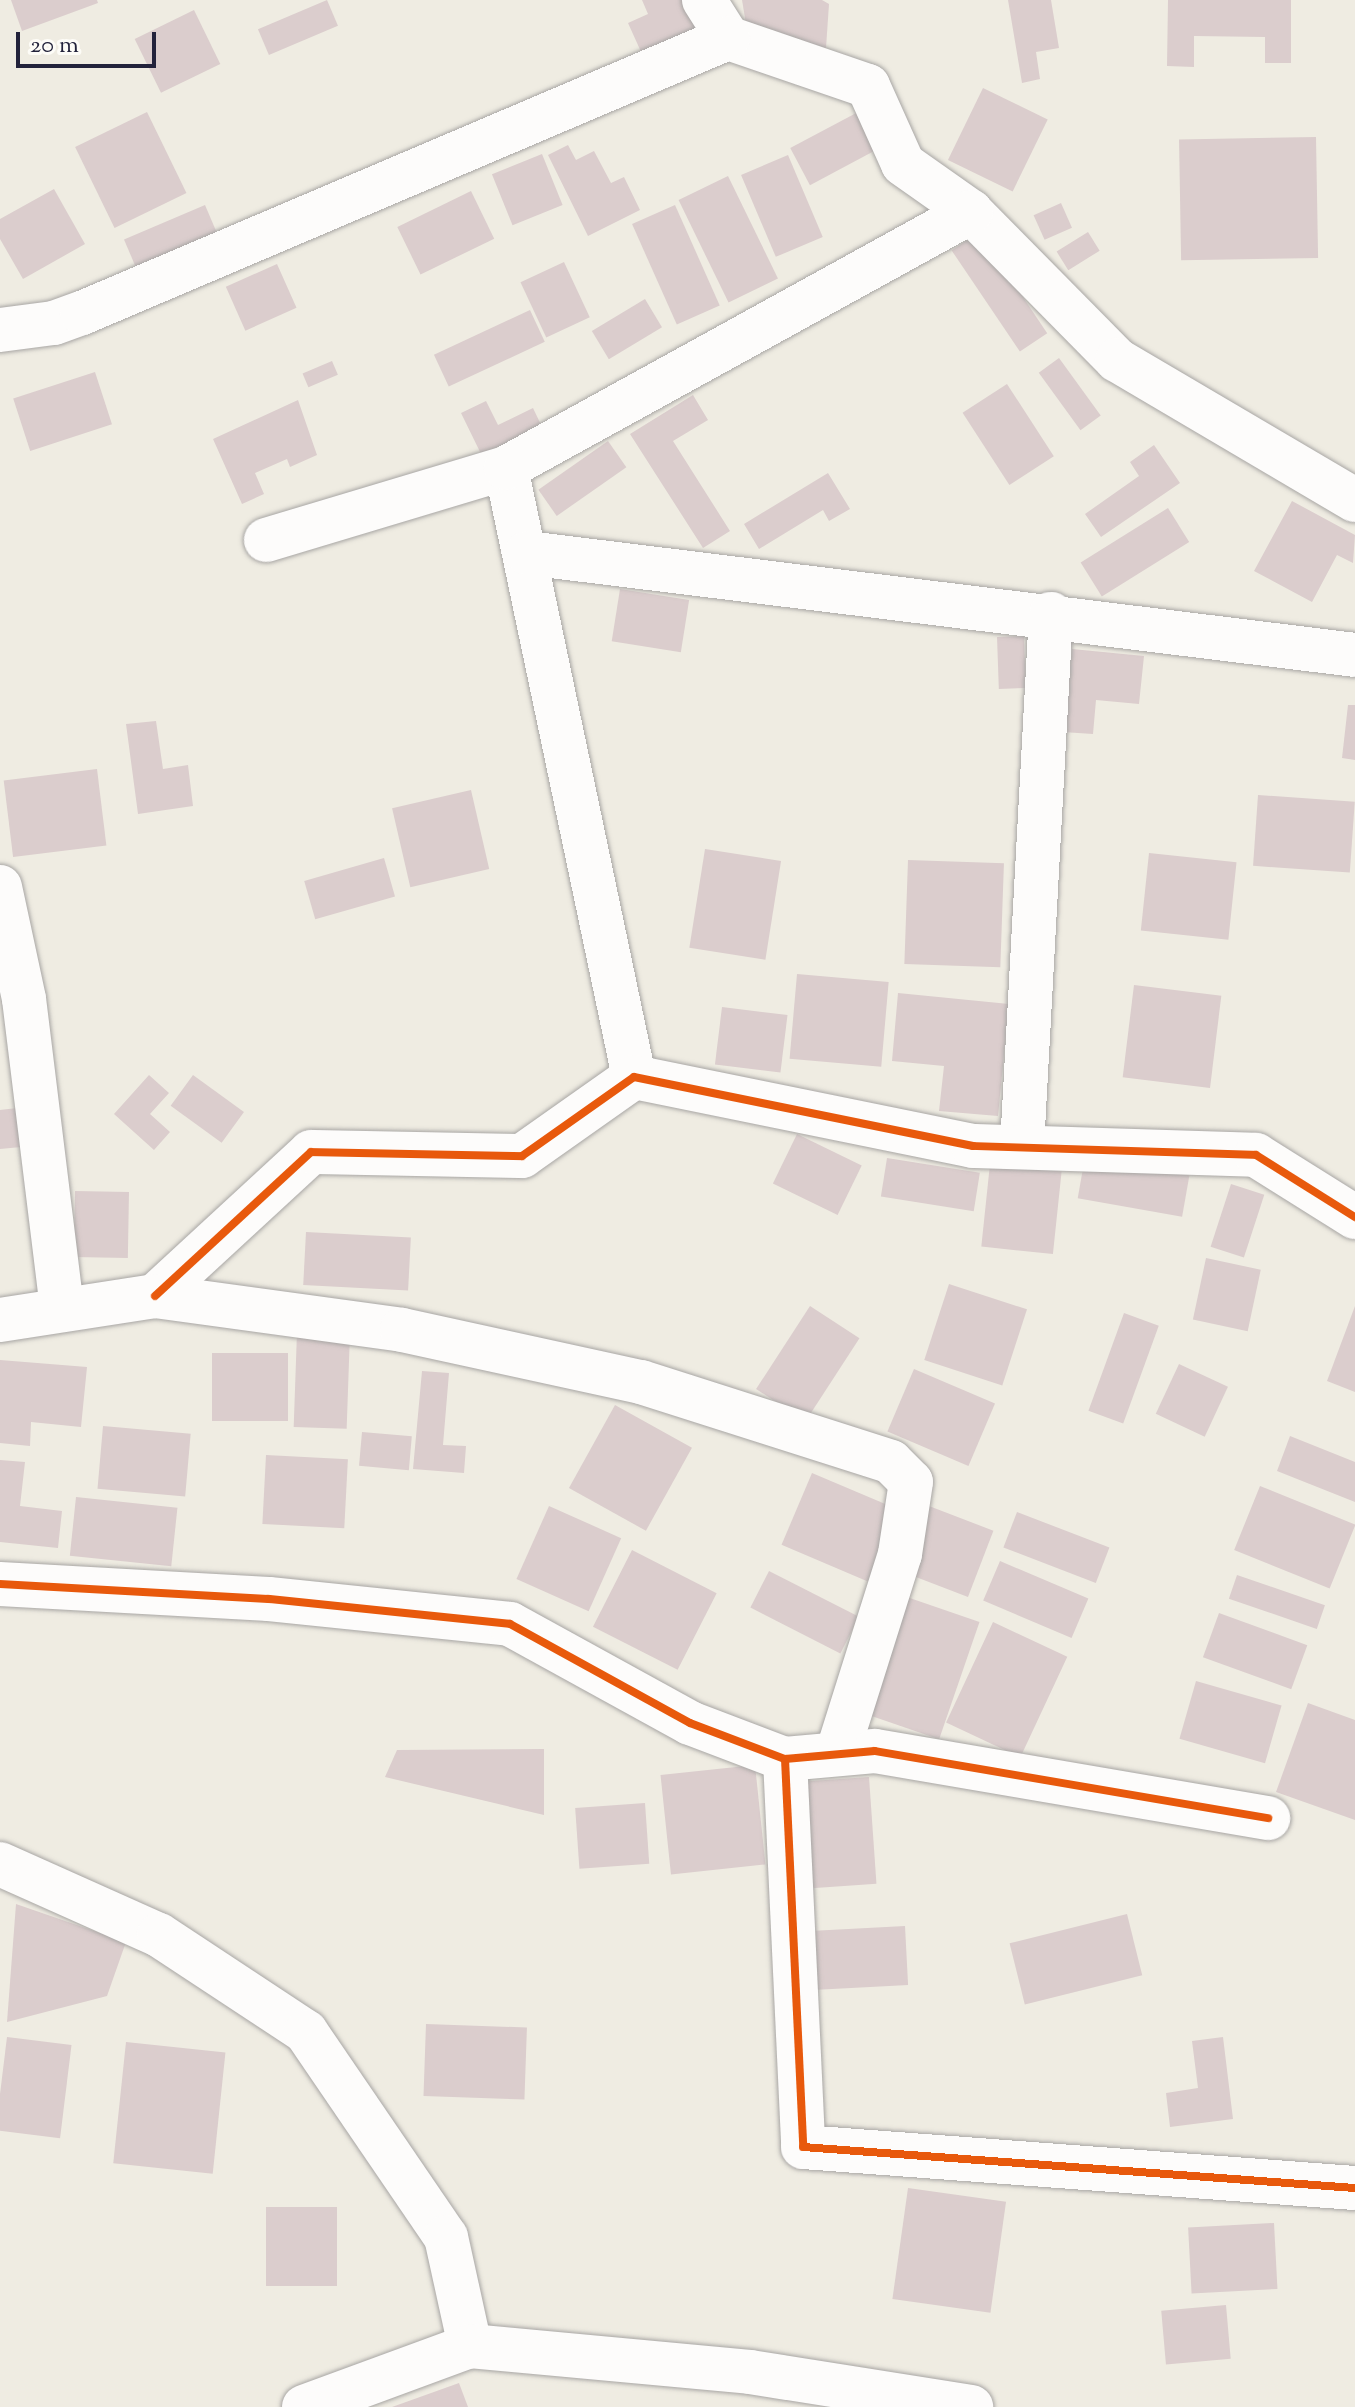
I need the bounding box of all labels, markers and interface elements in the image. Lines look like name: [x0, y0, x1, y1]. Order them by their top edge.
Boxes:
scale bar: [20, 16, 160, 66]
text: 20 m: [30, 29, 79, 63]

